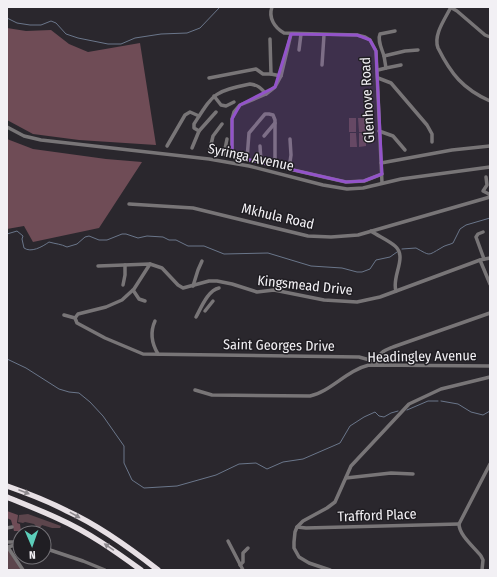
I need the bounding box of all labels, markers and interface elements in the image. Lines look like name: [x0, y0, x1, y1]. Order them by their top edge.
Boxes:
street label: Glenhove Road: [357, 57, 378, 143]
street label: Syringa Avenue: [206, 140, 295, 175]
street label: Mkhula Road: [240, 200, 316, 233]
street label: Kingsmead Drive: [257, 272, 353, 299]
street label: Saint Georges Drive: [223, 336, 335, 355]
street label: Headingley Avenue: [367, 347, 477, 366]
one-way arrow: [18, 490, 30, 496]
street label: Trafford Place: [337, 506, 417, 525]
one-way arrow: [70, 512, 81, 518]
north arrow: [12, 525, 52, 565]
one-way arrow: [104, 543, 114, 551]
text: N: [29, 548, 36, 561]

